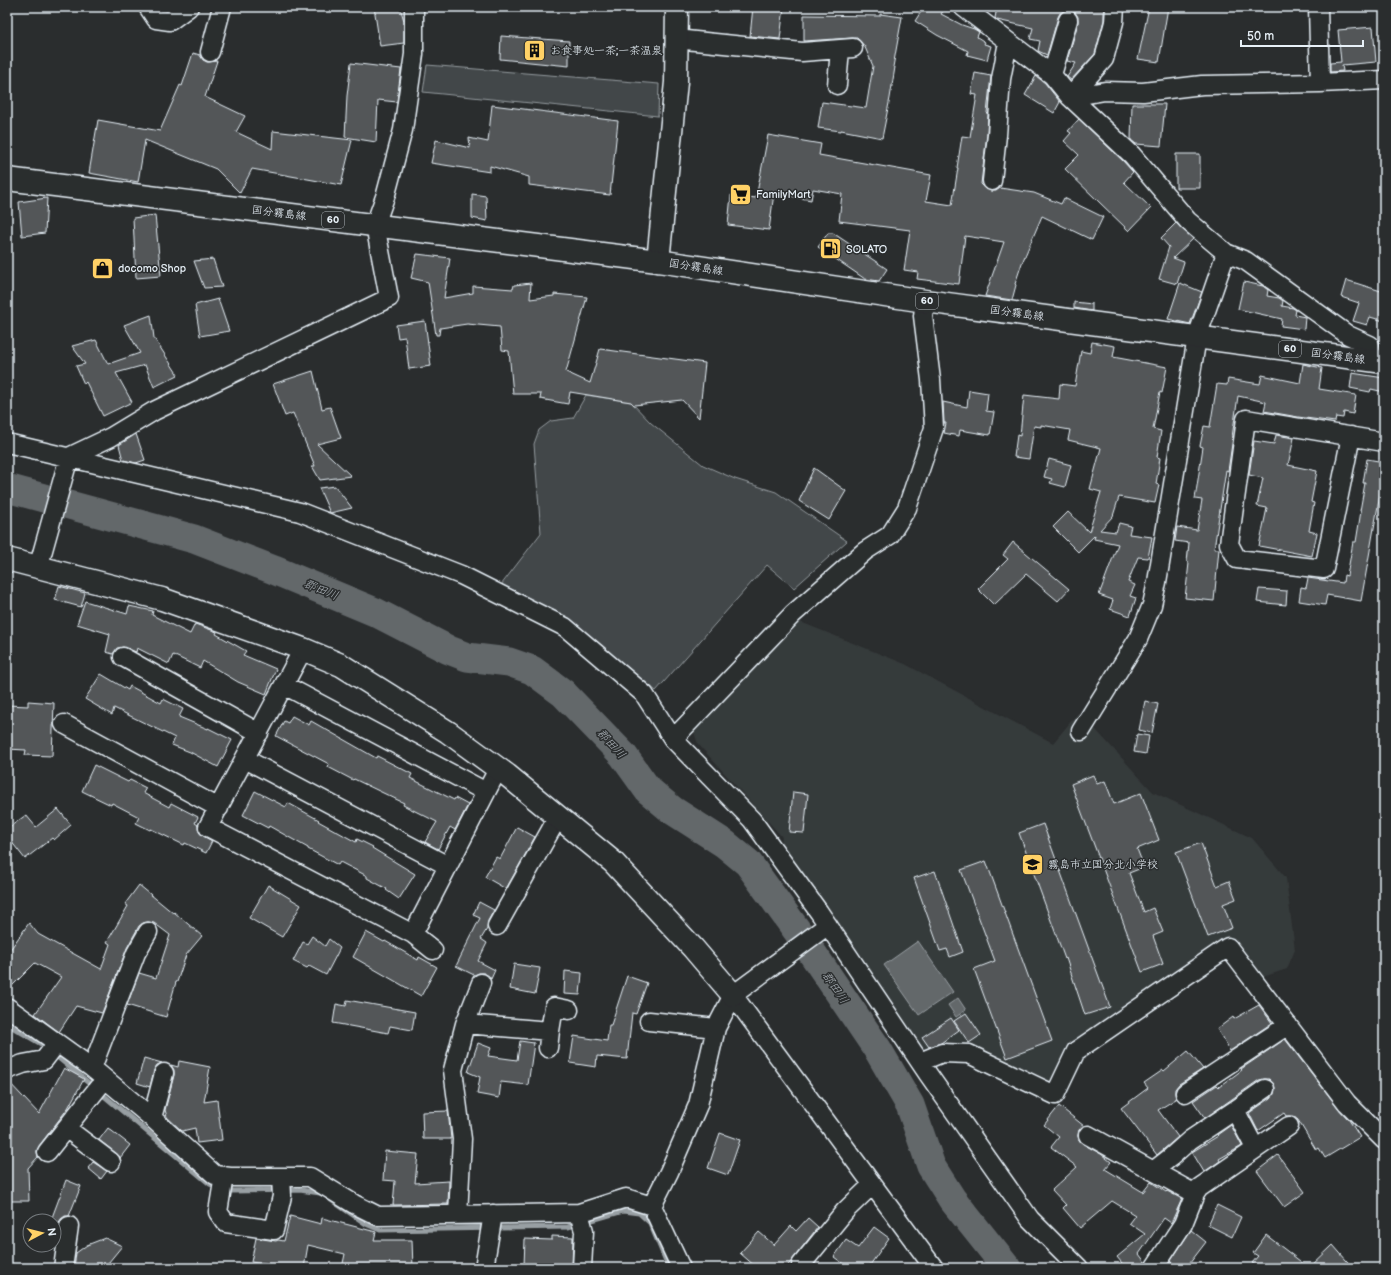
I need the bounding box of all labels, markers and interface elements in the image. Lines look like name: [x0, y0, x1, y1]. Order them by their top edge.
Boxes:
scale bar: [1241, 22, 1363, 48]
text: 50 m: [1247, 29, 1274, 44]
building icon: お食事処一茶;一茶温泉: [522, 37, 548, 63]
place label: お食事処一茶;一茶温泉: [550, 44, 662, 57]
supermarket icon: FamilyMart: [728, 181, 754, 207]
place label: FamilyMart: [756, 188, 811, 201]
street label: 国分霧島線: [251, 203, 307, 223]
road number: 60: [322, 212, 344, 228]
fuel station icon: SOLATO: [818, 236, 844, 262]
place label: SOLATO: [846, 243, 887, 256]
shop icon: docomo Shop: [90, 255, 116, 281]
street label: 国分霧島線: [668, 256, 724, 278]
place label: docomo Shop: [118, 262, 186, 275]
road number: 60: [916, 293, 938, 309]
street label: 国分霧島線: [989, 303, 1045, 323]
road number: 60: [1279, 341, 1301, 357]
street label: 国分霧島線: [1310, 346, 1366, 366]
water label: 郡田川: [301, 576, 341, 604]
water label: 郡田川: [593, 726, 629, 762]
school or university icon: 霧島市立国分北小学校: [1019, 851, 1045, 877]
place label: 霧島市立国分北小学校: [1048, 858, 1158, 871]
water label: 郡田川: [819, 969, 851, 1007]
north arrow: [22, 1213, 62, 1253]
text: N: [44, 1227, 58, 1237]

